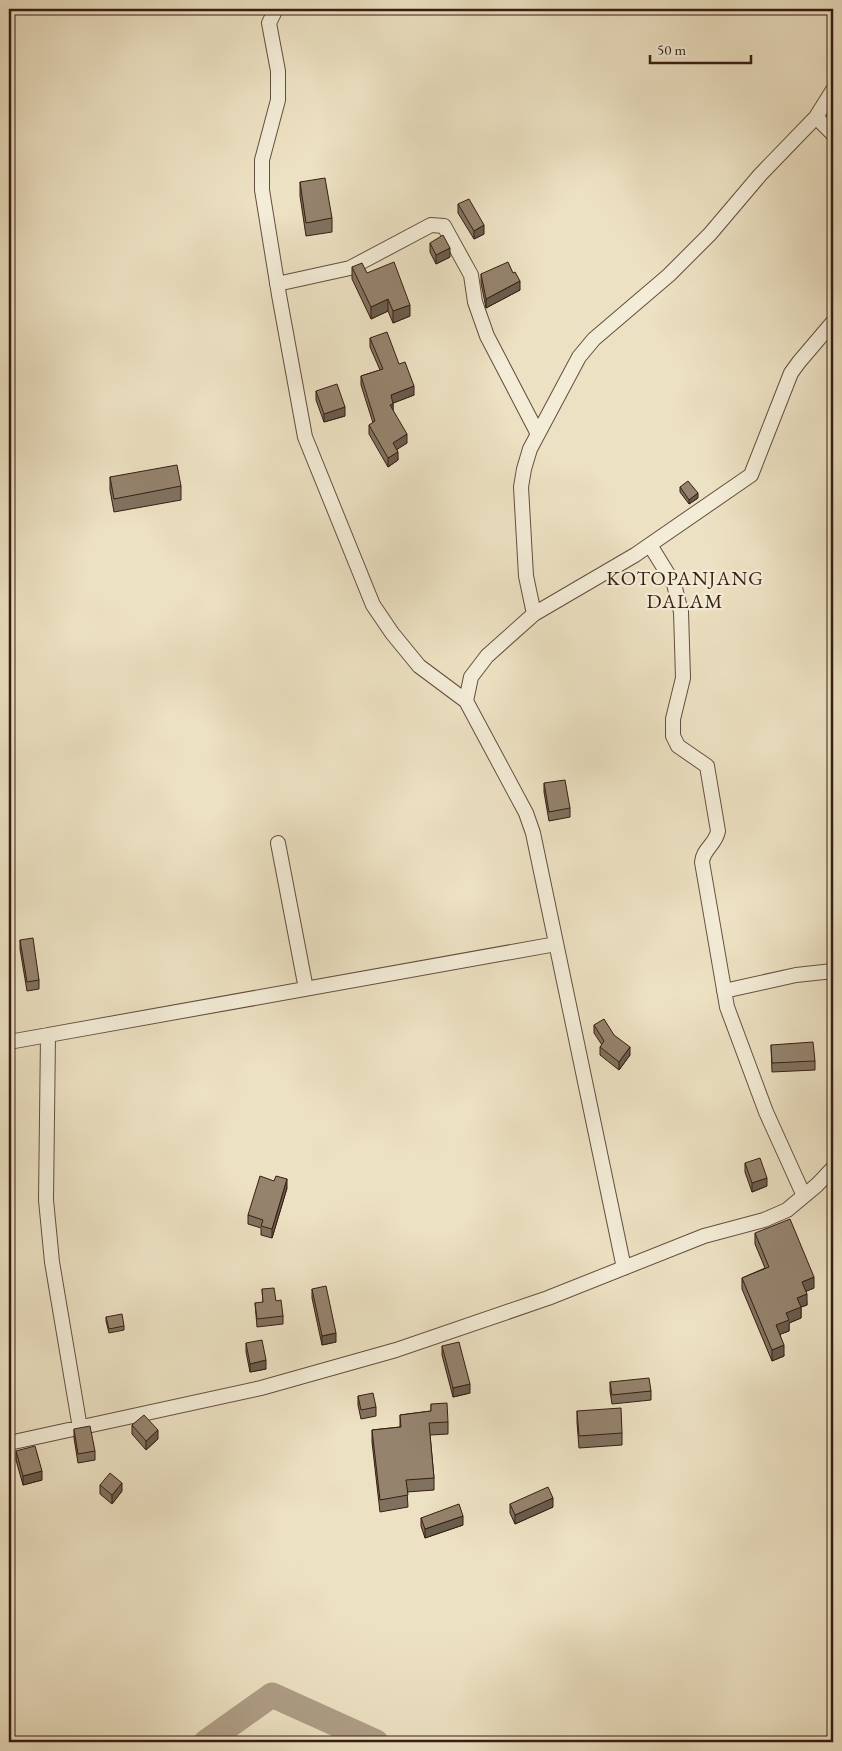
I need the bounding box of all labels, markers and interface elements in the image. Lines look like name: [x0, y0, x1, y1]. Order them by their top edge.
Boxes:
scale bar: [650, 32, 751, 64]
text: 50 m: [657, 40, 686, 59]
district label: KOTOPANJANG DALAM: [606, 565, 764, 614]

